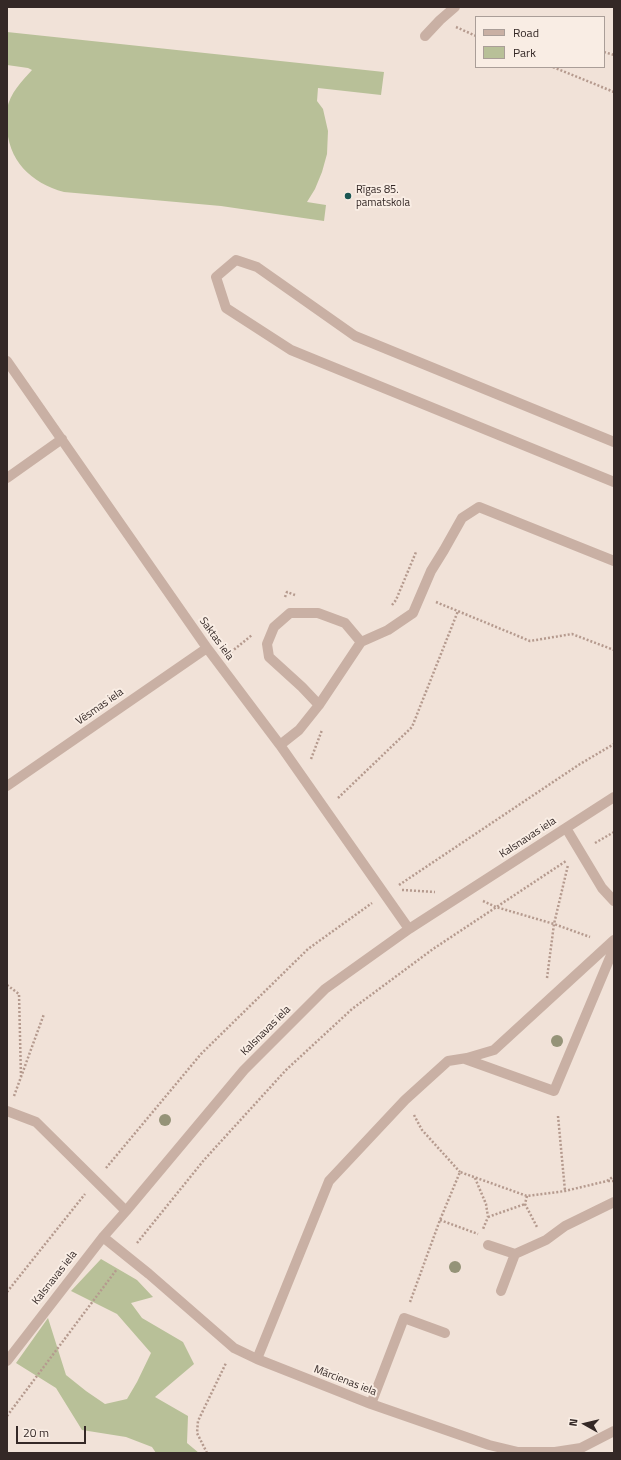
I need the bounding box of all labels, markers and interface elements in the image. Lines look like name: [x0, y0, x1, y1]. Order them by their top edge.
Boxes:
legend: [475, 16, 605, 68]
text: Road: [513, 23, 539, 42]
text: Park: [513, 43, 536, 62]
place label: Rīgas 85. pamatskola: [356, 183, 410, 209]
marker: Rīgas 85. pamatskola: [343, 191, 353, 201]
street label: Saktas iela: [196, 615, 236, 663]
street label: Vēsmas iela: [74, 686, 126, 728]
street label: Kalsnavas iela: [497, 815, 559, 861]
street label: Kalsnavas iela: [238, 1003, 294, 1059]
street label: Kalsnavas iela: [30, 1248, 80, 1308]
street label: Mārcienas iela: [312, 1363, 378, 1399]
north arrow: [565, 1404, 605, 1444]
text: N: [565, 1417, 582, 1427]
scale bar: [18, 1418, 88, 1444]
text: 20 m: [23, 1423, 49, 1442]

